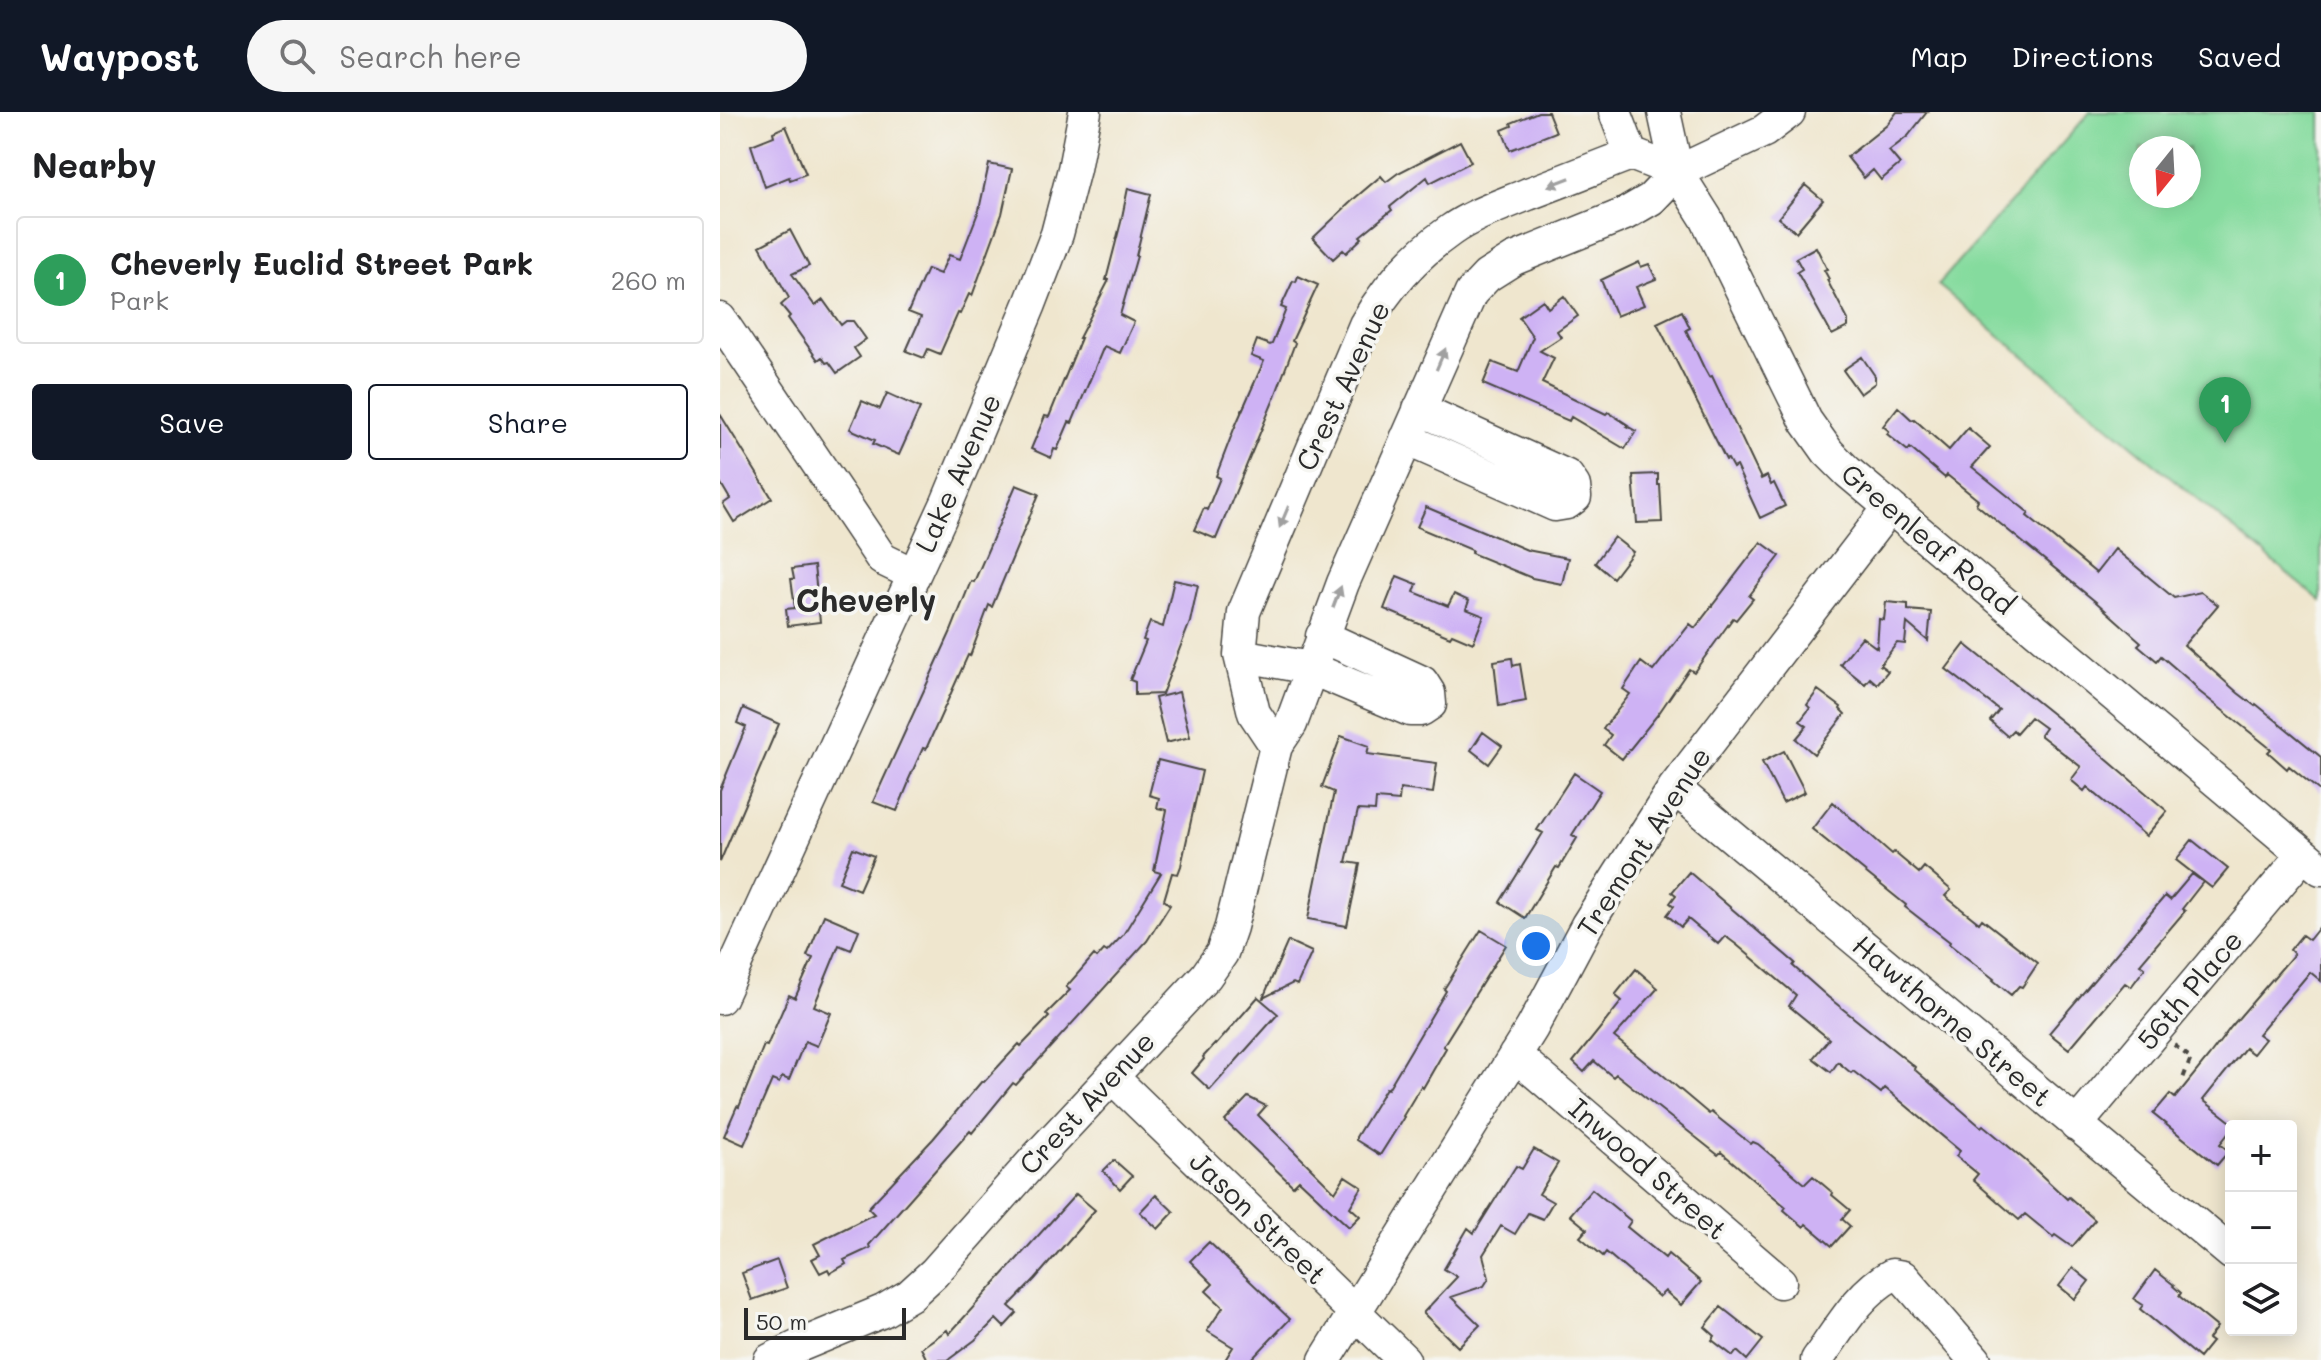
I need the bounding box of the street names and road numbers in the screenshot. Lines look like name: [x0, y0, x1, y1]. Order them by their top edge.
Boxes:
street label: Crest Avenue: [1287, 295, 1397, 476]
street label: Lake Avenue: [906, 388, 1008, 558]
street label: Greenleaf Road: [1834, 455, 2023, 622]
street label: Tremont Avenue: [1568, 740, 1718, 943]
street label: 56th Place: [2129, 922, 2250, 1057]
street label: Hawthorne Street: [1846, 926, 2060, 1114]
street label: Crest Avenue: [1011, 1023, 1162, 1182]
street label: Inwood Street: [1562, 1090, 1735, 1247]
street label: Jason Street: [1183, 1143, 1335, 1292]

